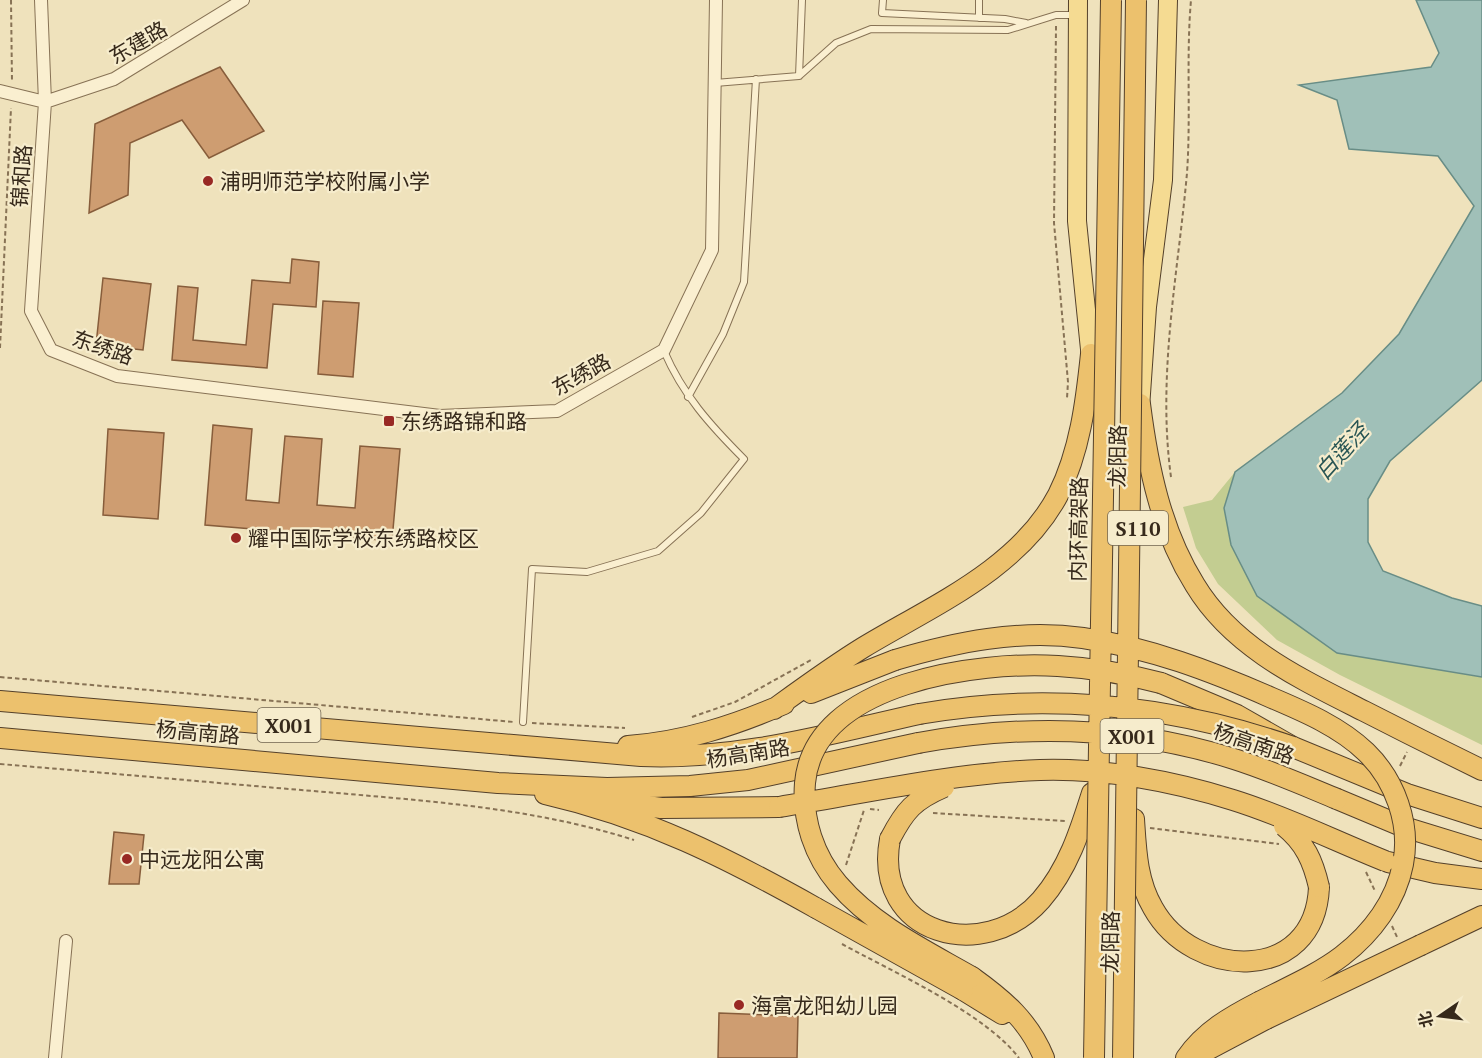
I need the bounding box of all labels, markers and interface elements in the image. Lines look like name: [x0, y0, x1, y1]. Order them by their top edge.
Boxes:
street label: 东建路: [104, 14, 172, 70]
street label: 锦和路: [5, 144, 37, 208]
place label: 浦明师范学校附属小学: [220, 167, 430, 195]
marker: 浦明师范学校附属小学: [201, 174, 215, 188]
street label: 东绣路: [69, 324, 137, 370]
street label: 东绣路: [547, 346, 615, 402]
place label: 东绣路锦和路: [401, 407, 527, 435]
marker: 东绣路锦和路: [382, 414, 396, 428]
water label: 白莲泾: [1308, 415, 1375, 485]
street label: 龙阳路: [1102, 424, 1132, 488]
street label: 内环高架路: [1063, 476, 1093, 582]
road number: S110: [1108, 511, 1168, 545]
place label: 耀中国际学校东绣路校区: [248, 524, 479, 552]
marker: 耀中国际学校东绣路校区: [229, 531, 243, 545]
road number: X001: [258, 708, 320, 742]
street label: 杨高南路: [155, 714, 241, 750]
street label: 杨高南路: [1210, 716, 1298, 770]
road number: X001: [1100, 719, 1164, 753]
street label: 杨高南路: [704, 733, 792, 773]
place label: 中远龙阳公寓: [139, 845, 265, 873]
marker: 中远龙阳公寓: [120, 852, 134, 866]
street label: 龙阳路: [1095, 910, 1125, 974]
north arrow: [1410, 986, 1470, 1046]
place label: 海富龙阳幼儿园: [751, 991, 898, 1019]
marker: 海富龙阳幼儿园: [732, 998, 746, 1012]
text: 北: [1413, 1009, 1438, 1030]

